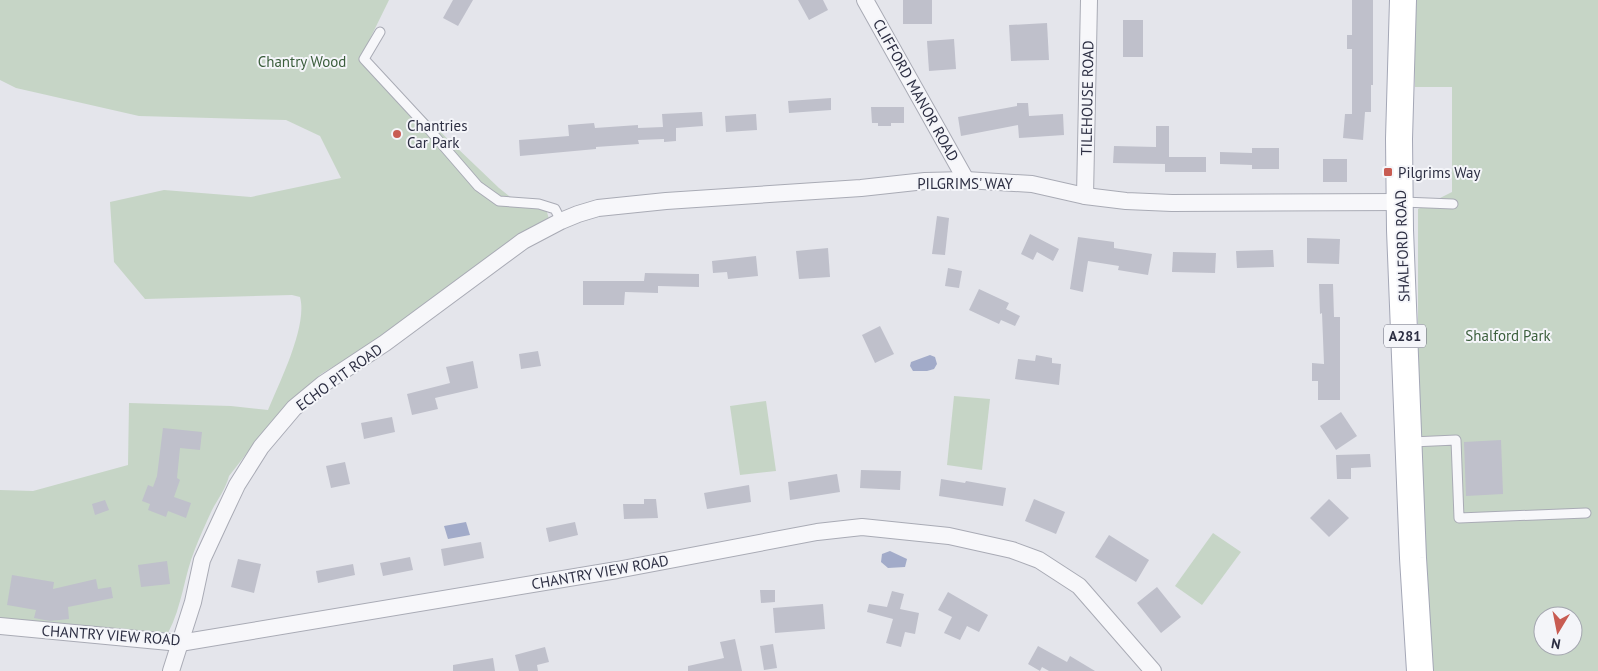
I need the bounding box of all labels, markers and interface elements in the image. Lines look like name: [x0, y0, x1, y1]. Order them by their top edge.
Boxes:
street label: CLIFFORD MANOR ROAD: [869, 15, 963, 165]
street label: TILEHOUSE ROAD: [1076, 40, 1098, 156]
park label: Chantry Wood: [258, 52, 346, 71]
place label: Chantries Car Park: [407, 116, 468, 152]
marker: Chantries Car Park: [391, 128, 403, 140]
place label: Pilgrims Way: [1398, 163, 1480, 182]
marker: Pilgrims Way: [1382, 166, 1394, 178]
street label: PILGRIMS' WAY: [917, 174, 1013, 193]
street label: SHALFORD ROAD: [1391, 190, 1413, 302]
road number: A281: [1384, 324, 1426, 348]
park label: Shalford Park: [1465, 326, 1552, 345]
street label: ECHO PIT ROAD: [292, 339, 386, 415]
street label: CHANTRY VIEW ROAD: [530, 551, 670, 593]
north arrow: [1533, 606, 1583, 656]
street label: CHANTRY VIEW ROAD: [41, 621, 181, 649]
text: N: [1550, 634, 1562, 653]

